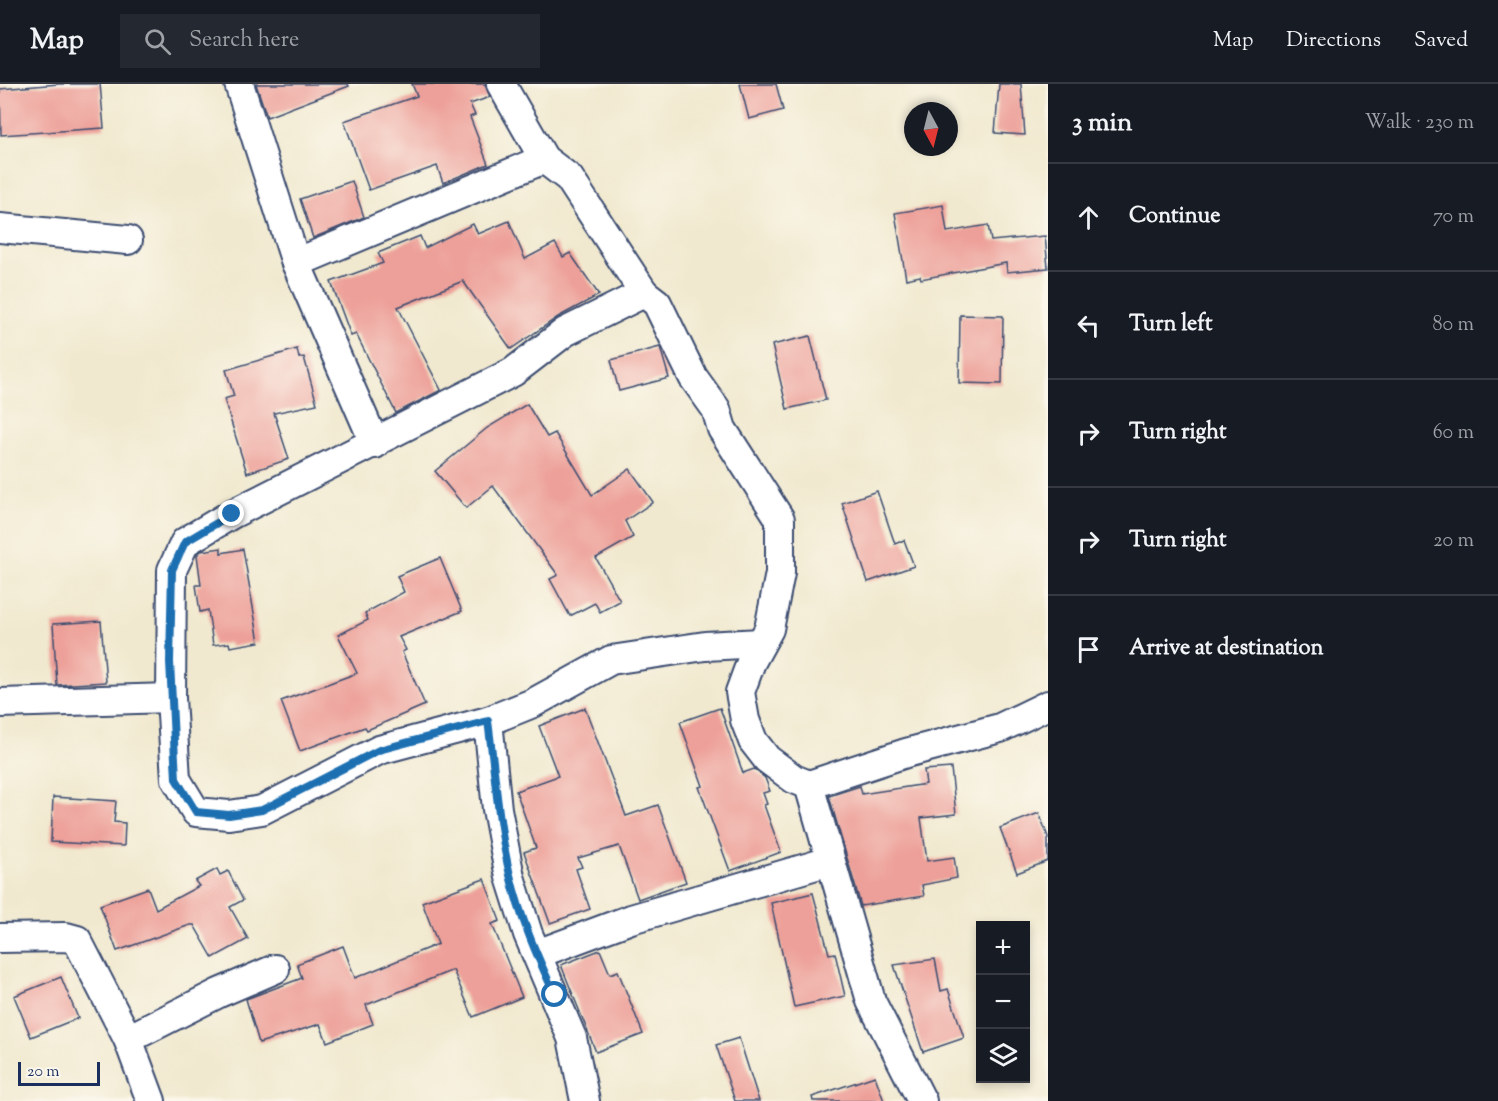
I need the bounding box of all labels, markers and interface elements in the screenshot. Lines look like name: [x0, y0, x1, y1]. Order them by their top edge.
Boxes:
search box: [120, 14, 540, 68]
text: Map: [30, 21, 84, 61]
icon: search: [141, 25, 174, 58]
text: Search here: [189, 25, 299, 57]
text: Map: [1213, 26, 1253, 56]
text: Directions: [1286, 26, 1381, 56]
text: Saved: [1414, 26, 1468, 56]
north arrow: [904, 102, 958, 156]
text: 3 min: [1072, 105, 1132, 142]
text: Walk · 230 m: [1365, 109, 1474, 138]
icon: ahead: [1072, 201, 1105, 234]
text: Continue: [1129, 201, 1220, 233]
text: 70 m: [1433, 203, 1474, 232]
icon: left: [1072, 309, 1105, 342]
text: Turn left: [1129, 309, 1212, 341]
text: 80 m: [1433, 311, 1474, 340]
icon: right: [1072, 417, 1105, 450]
text: Turn right: [1129, 417, 1226, 449]
text: 60 m: [1433, 419, 1474, 448]
route end: [218, 500, 244, 526]
icon: right: [1072, 525, 1105, 558]
text: Turn right: [1129, 525, 1226, 557]
text: 20 m: [1433, 527, 1474, 556]
icon: arrive: [1072, 633, 1105, 666]
text: Arrive at destination: [1129, 633, 1324, 665]
map controls: [976, 921, 1030, 1083]
button: +: [976, 921, 1030, 975]
button: −: [976, 975, 1030, 1029]
route start: [541, 981, 567, 1007]
button: layers: [976, 1029, 1030, 1083]
scale bar: [18, 1059, 100, 1086]
text: 20 m: [27, 1061, 60, 1084]

